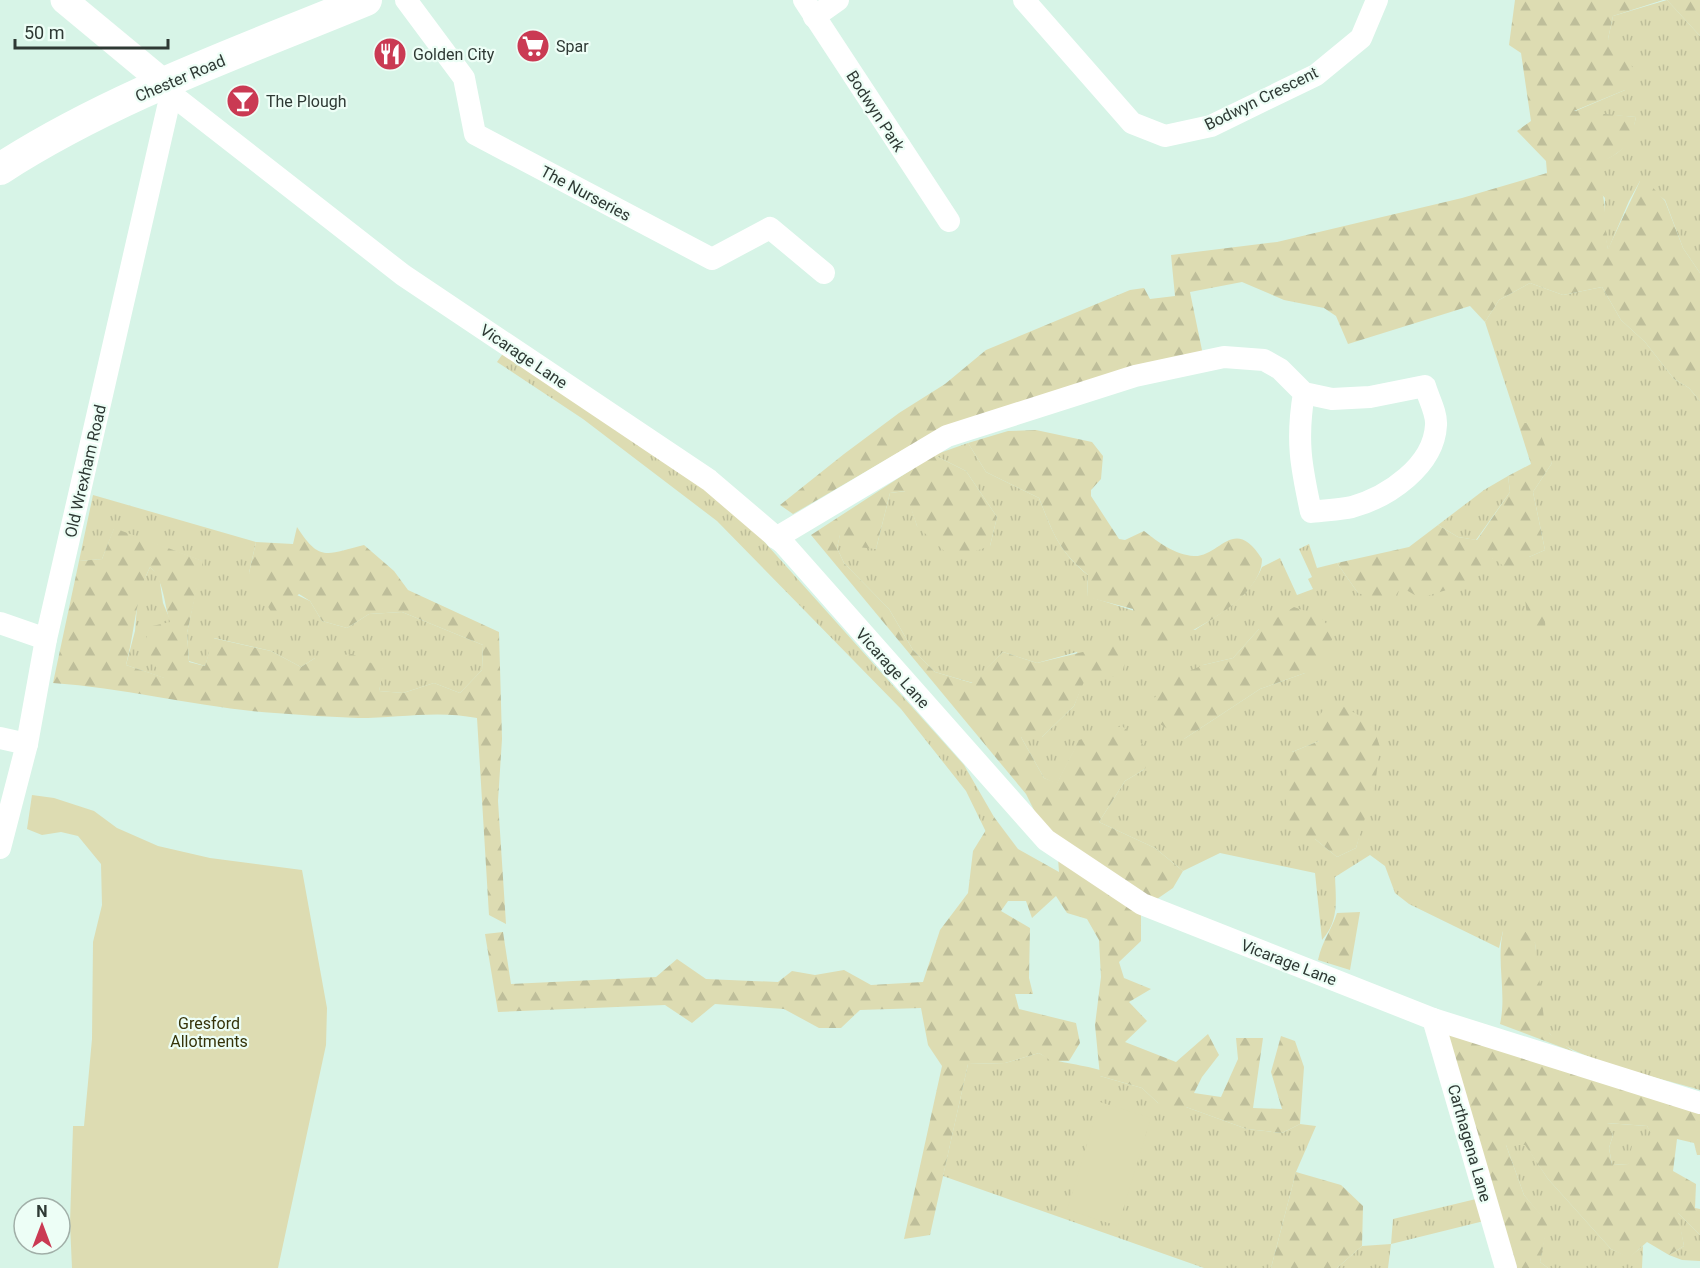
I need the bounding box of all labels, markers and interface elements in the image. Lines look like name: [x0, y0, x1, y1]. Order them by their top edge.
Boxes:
scale bar: [15, 12, 168, 50]
text: 50 m: [24, 22, 64, 43]
supermarket icon: Spar: [515, 28, 551, 64]
restaurant icon: Golden City: [372, 36, 408, 72]
place label: Spar: [556, 37, 589, 56]
place label: Golden City: [413, 45, 495, 64]
street label: Chester Road: [132, 51, 228, 106]
street label: Bodwyn Crescent: [1201, 63, 1321, 134]
street label: Bodwyn Park: [842, 67, 909, 156]
bar icon: The Plough: [225, 83, 261, 119]
place label: The Plough: [266, 92, 347, 111]
street label: The Nurseries: [537, 162, 634, 225]
street label: Vicarage Lane: [477, 320, 571, 393]
street label: Old Wrexham Road: [61, 403, 110, 539]
street label: Vicarage Lane: [852, 624, 933, 712]
street label: Vicarage Lane: [1238, 935, 1339, 989]
park label: Gresford Allotments: [170, 1014, 248, 1051]
street label: Carthagena Lane: [1444, 1082, 1495, 1204]
north arrow: [12, 1196, 72, 1256]
text: N: [36, 1202, 48, 1221]

